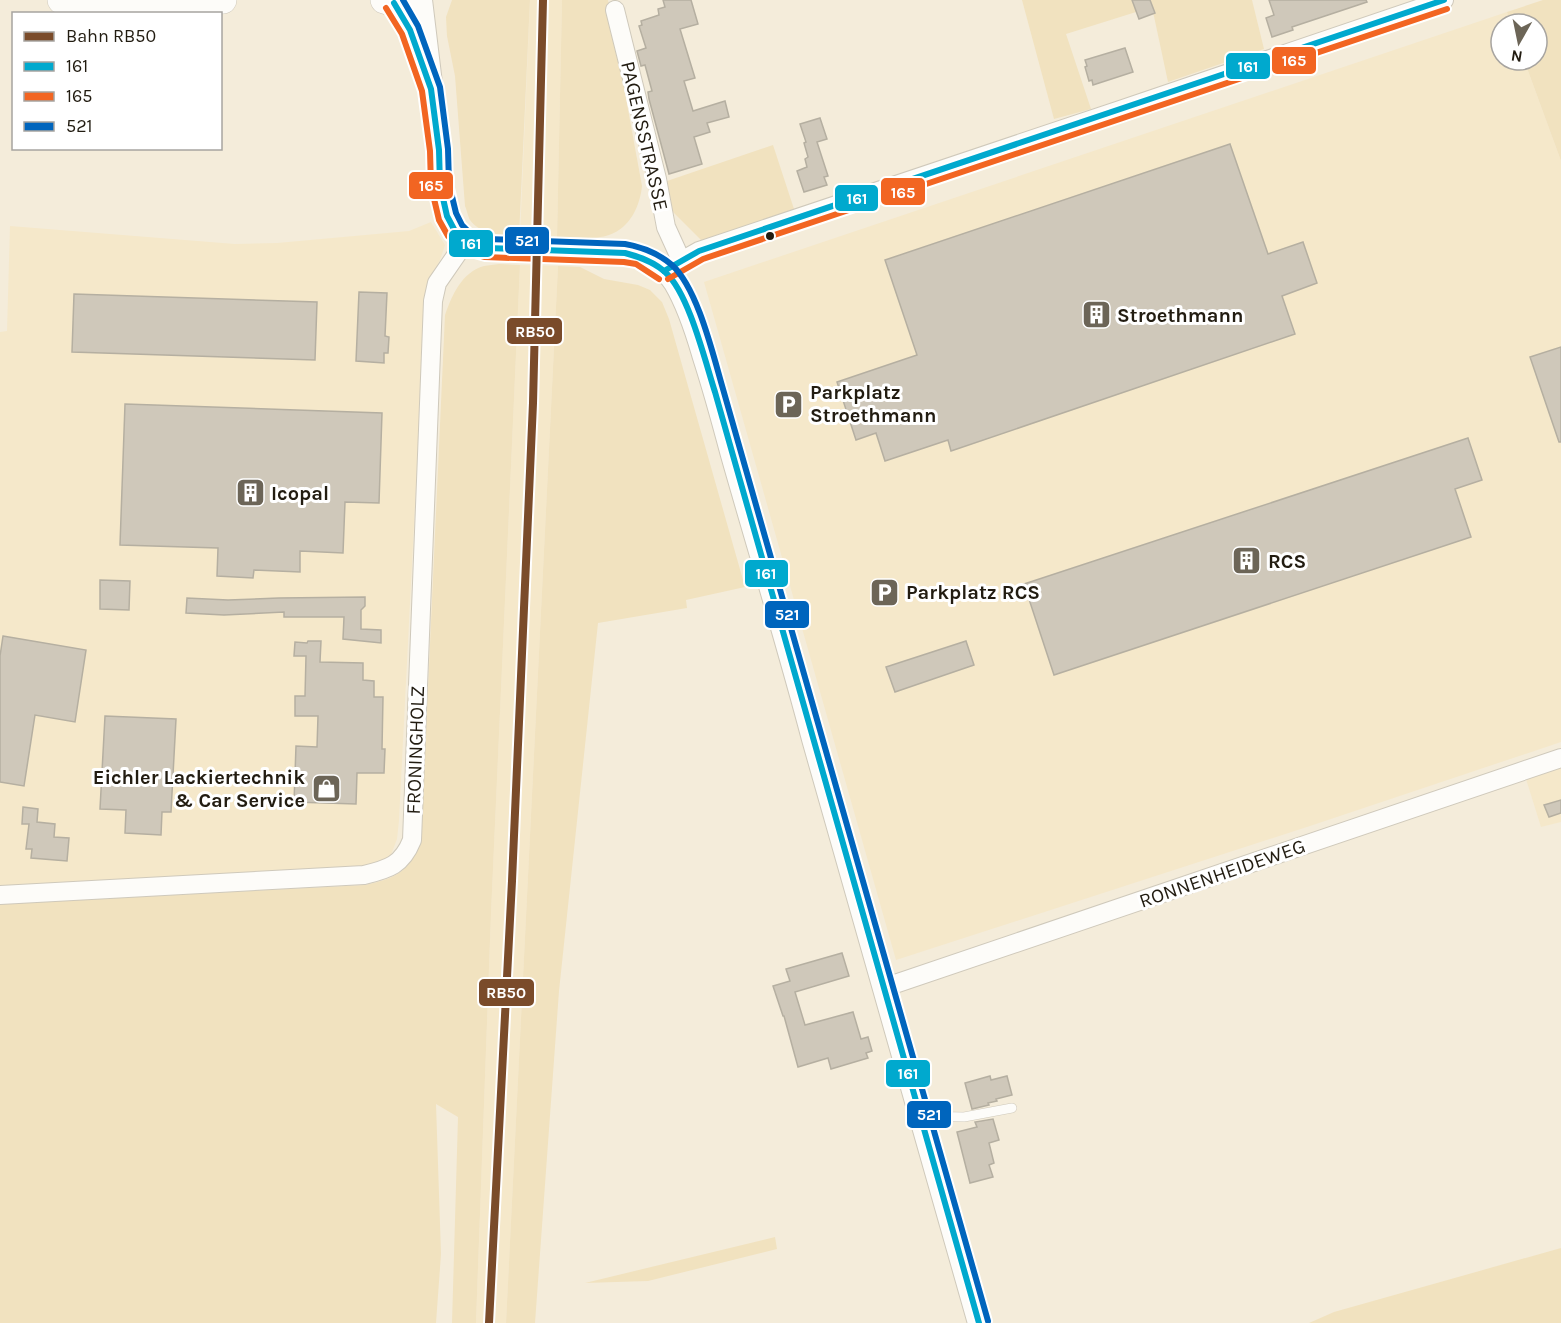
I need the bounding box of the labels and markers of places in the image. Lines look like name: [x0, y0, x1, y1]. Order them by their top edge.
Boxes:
unlabelled marker: [764, 230, 776, 242]
building icon: Stroethmann: [1080, 299, 1112, 331]
place label: Stroethmann: [1117, 304, 1243, 327]
place label: Parkplatz Stroethmann: [810, 381, 936, 427]
parking icon: Parkplatz Stroethmann: [773, 388, 805, 420]
building icon: Icopal: [234, 477, 266, 509]
place label: Icopal: [271, 482, 329, 505]
building icon: RCS: [1231, 545, 1263, 577]
place label: RCS: [1268, 550, 1306, 573]
parking icon: Parkplatz RCS: [869, 576, 901, 608]
place label: Parkplatz RCS: [906, 581, 1040, 604]
place label: Eichler Lackiertechnik & Car Service: [93, 766, 305, 812]
shop icon: Eichler Lackiertechnik & Car Service: [310, 772, 342, 804]

